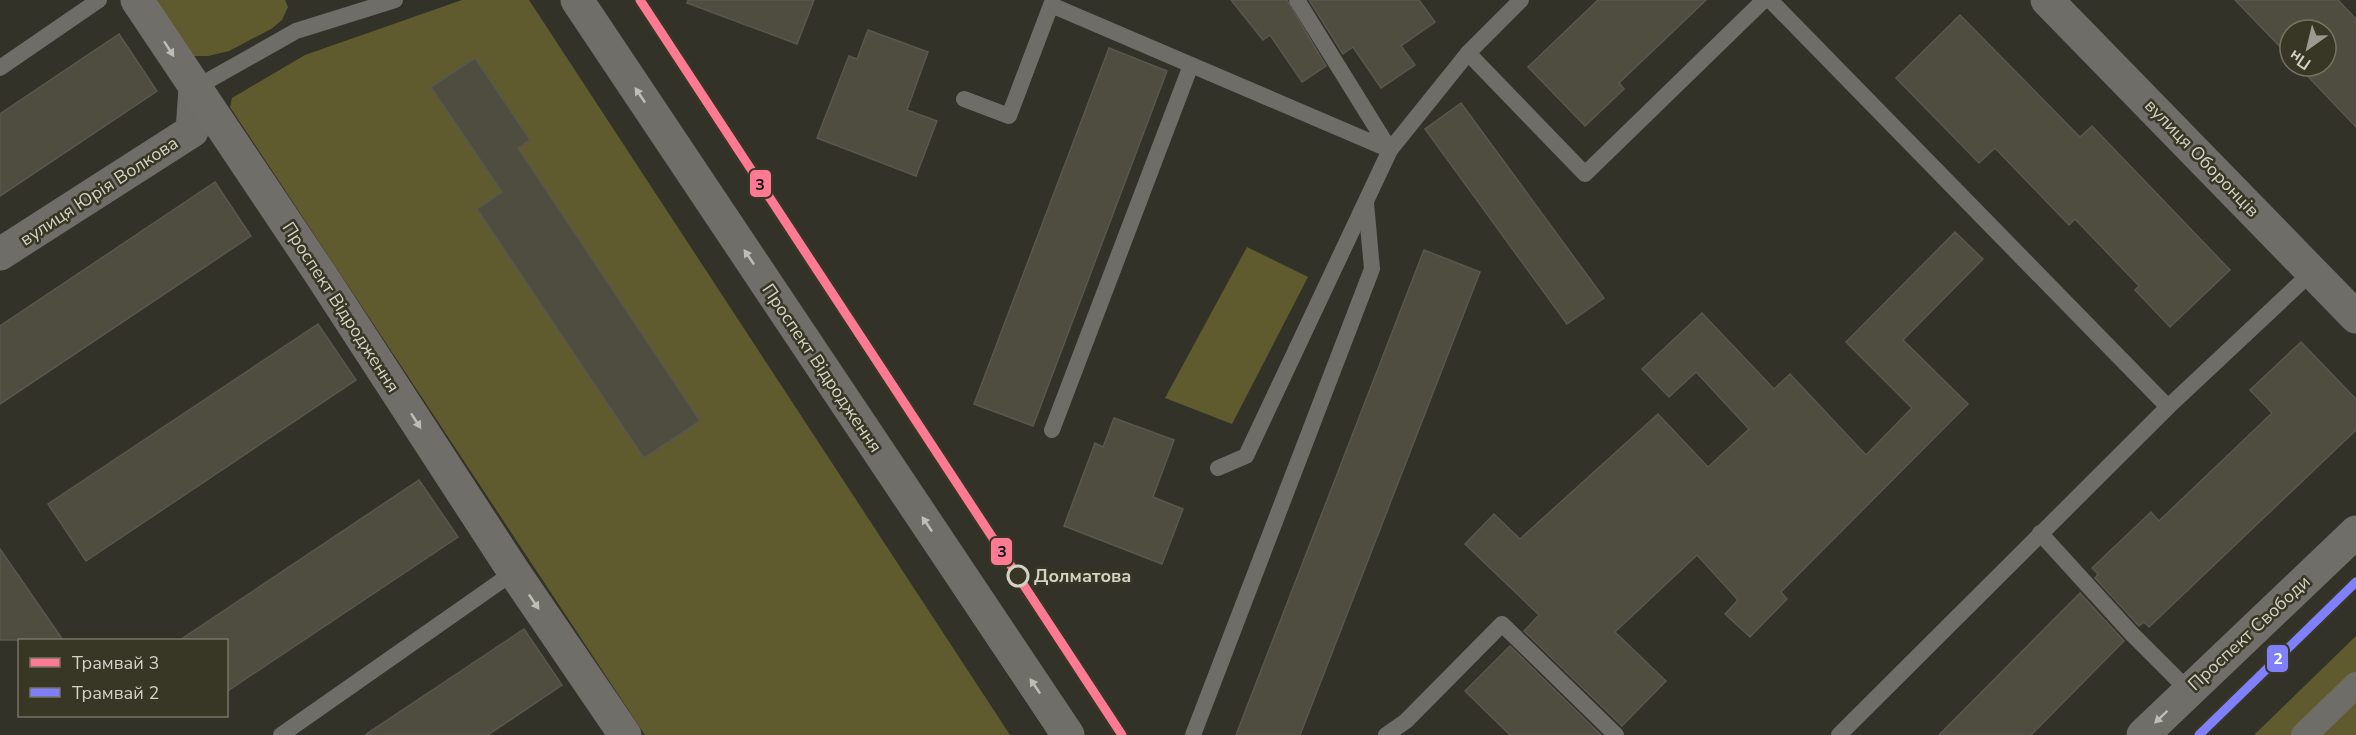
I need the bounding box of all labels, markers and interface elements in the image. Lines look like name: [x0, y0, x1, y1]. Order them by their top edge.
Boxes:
north arrow: [2278, 18, 2338, 78]
one-way arrow: [163, 41, 174, 57]
text: Пн: [2285, 44, 2315, 75]
one-way arrow: [634, 88, 646, 104]
street label: вулиця Оборонців: [2139, 94, 2265, 222]
street label: вулиця Юрія Волкова: [15, 131, 183, 251]
line badge: 3: [749, 169, 772, 198]
text: 3: [755, 174, 765, 196]
street label: Проспект Відродження: [277, 217, 405, 397]
one-way arrow: [743, 249, 754, 266]
street label: Проспект Відродження: [756, 279, 888, 457]
one-way arrow: [410, 413, 422, 429]
one-way arrow: [921, 517, 933, 533]
line badge: 3: [990, 537, 1013, 566]
text: 3: [997, 541, 1007, 563]
place label: Долматова: [1034, 564, 1131, 588]
marker: Долматова: [1007, 565, 1029, 587]
street label: Проспект Свободи: [2183, 570, 2315, 696]
one-way arrow: [528, 594, 540, 610]
legend: [18, 639, 228, 717]
line badge: 2: [2266, 644, 2289, 673]
text: 2: [2273, 648, 2283, 670]
text: Трамвай 3: [72, 651, 159, 675]
one-way arrow: [1030, 678, 1041, 695]
text: Трамвай 2: [72, 681, 159, 705]
one-way arrow: [2154, 710, 2169, 724]

